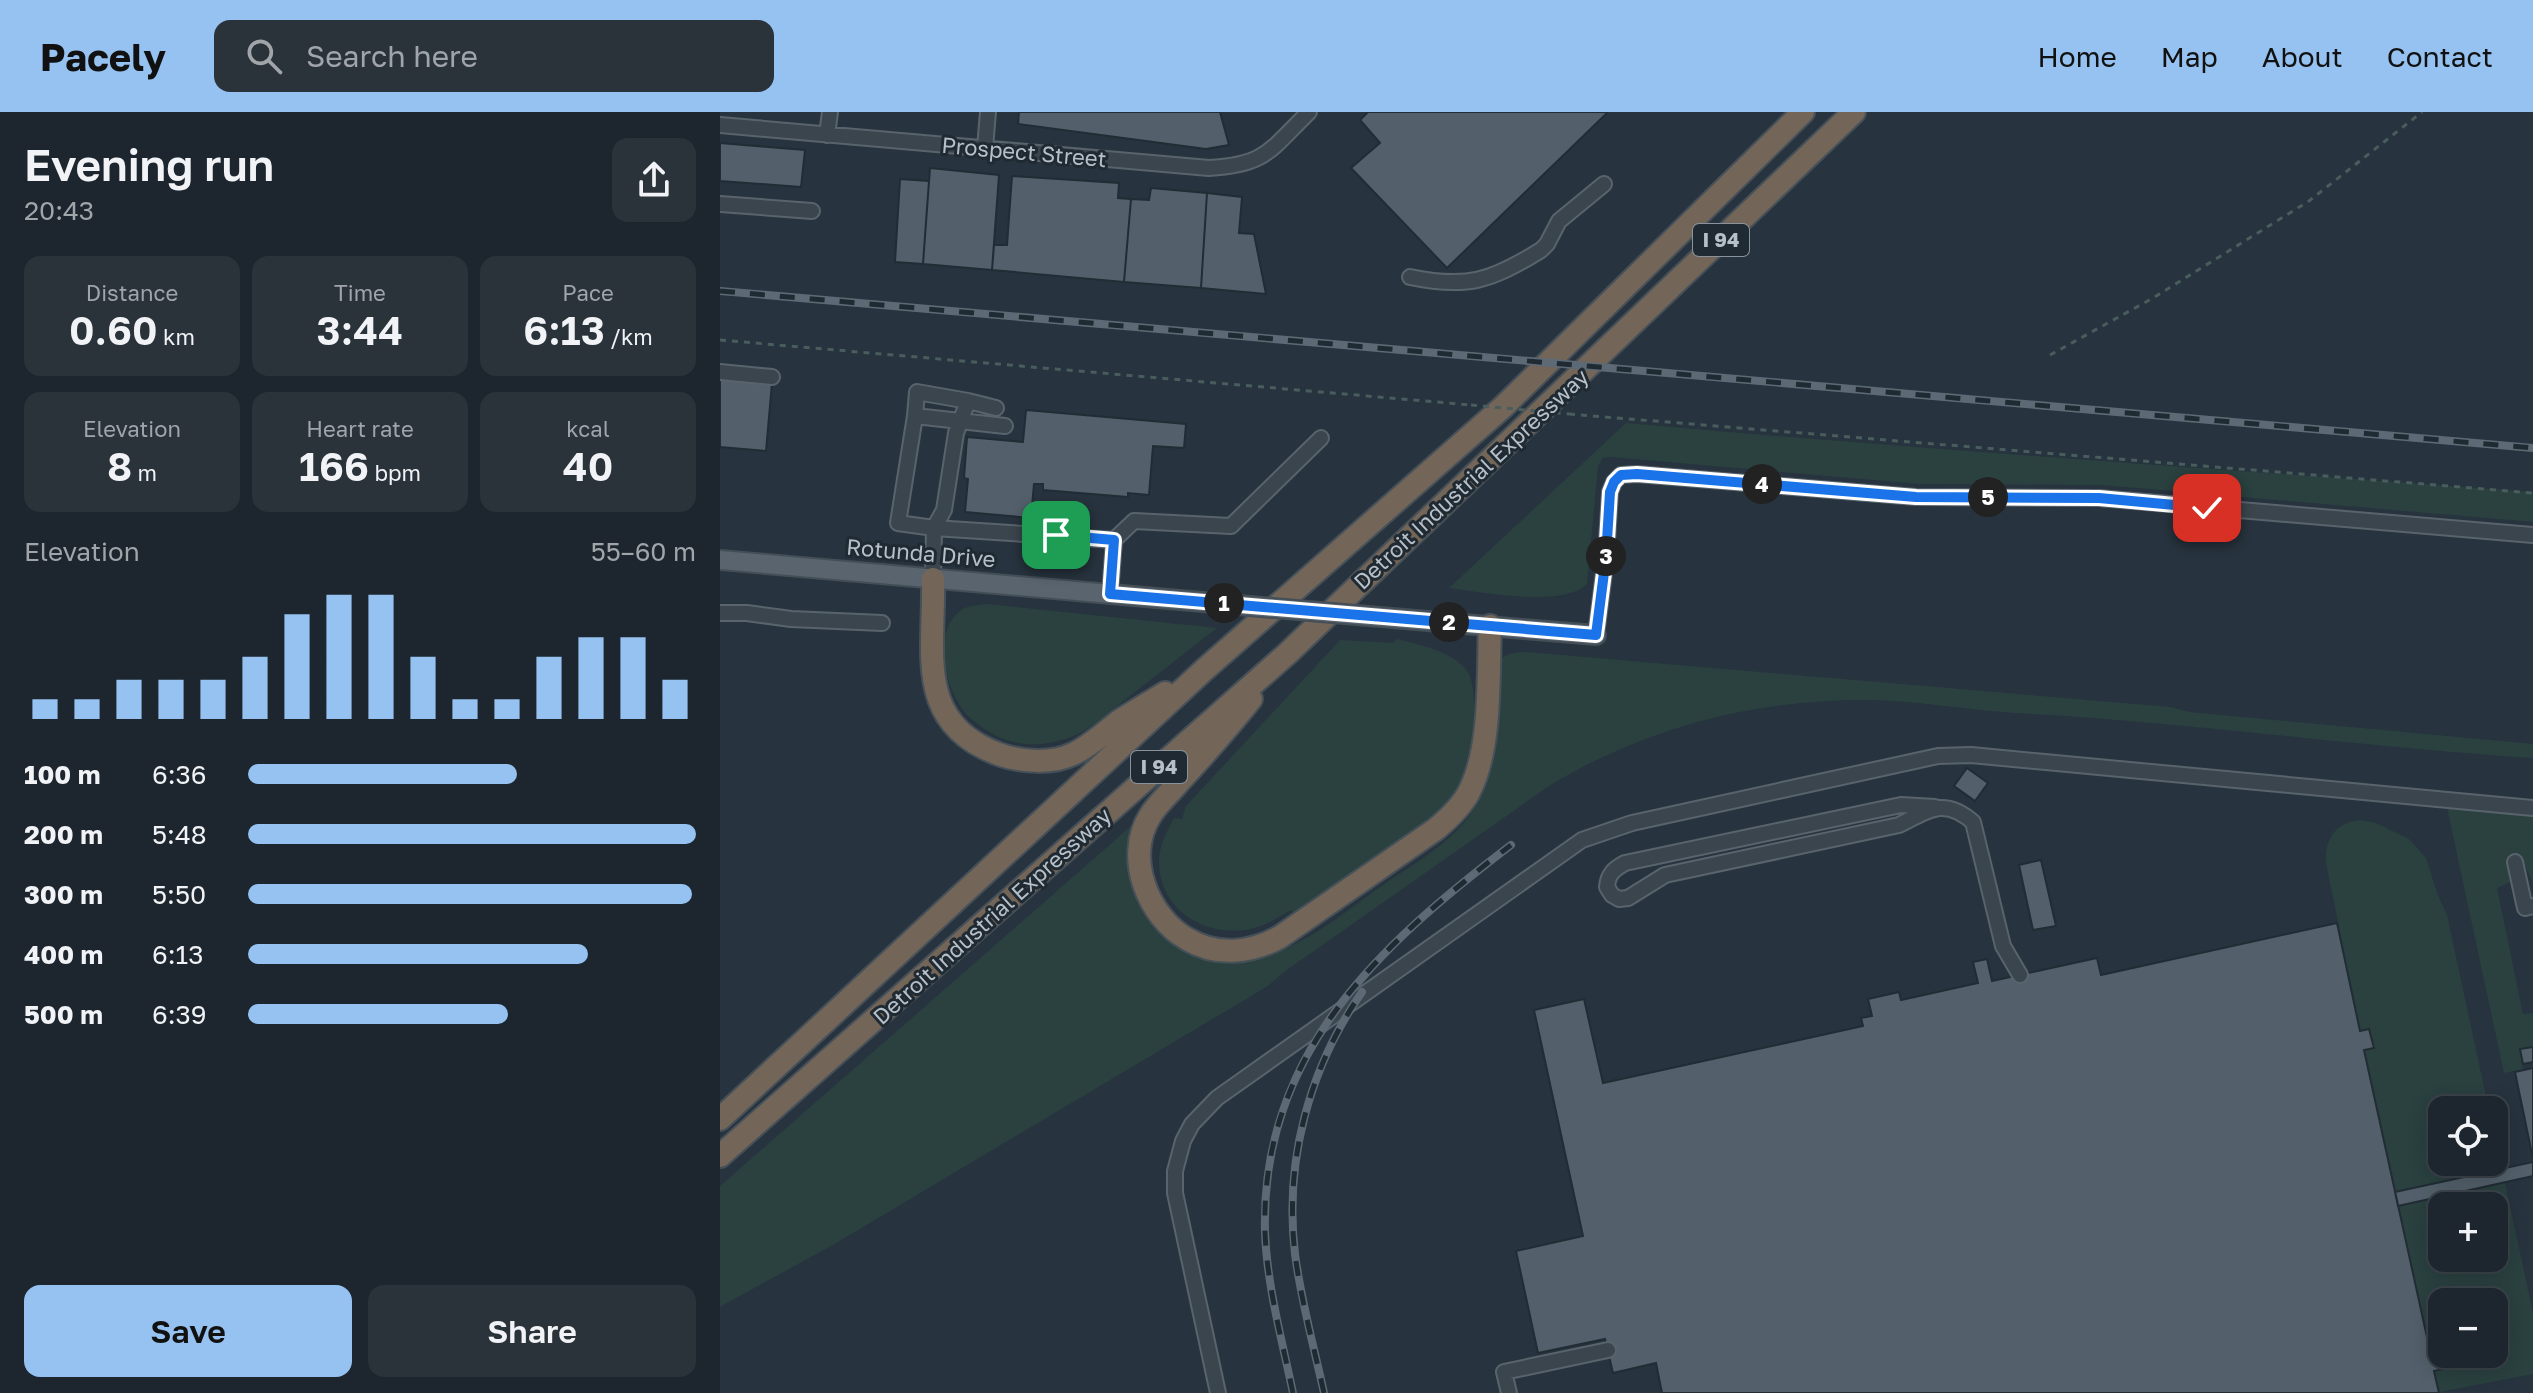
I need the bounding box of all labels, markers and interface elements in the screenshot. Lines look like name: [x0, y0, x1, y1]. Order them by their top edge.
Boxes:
search box: [214, 20, 774, 92]
text: Pacely: [40, 34, 166, 79]
icon: search: [242, 34, 286, 78]
text: Search here: [306, 38, 478, 74]
text: Home: [2038, 40, 2117, 73]
text: Map: [2161, 40, 2218, 73]
text: About: [2262, 40, 2343, 73]
text: Contact: [2387, 40, 2493, 73]
street label: Prospect Street: [941, 131, 1108, 172]
text: Evening run: [24, 138, 274, 191]
button: share: [612, 138, 696, 222]
text: 20:43: [24, 195, 94, 226]
road number: I 94: [1693, 224, 1749, 256]
text: Distance: [86, 279, 178, 306]
text: Time: [334, 279, 386, 306]
text: Pace: [562, 279, 614, 306]
text: 0.60: [69, 306, 158, 354]
text: 3:44: [317, 306, 403, 354]
text: 6:13: [523, 306, 605, 354]
text: km: [158, 323, 195, 350]
text: /km: [605, 323, 653, 350]
street label: Detroit Industrial Expressway: [1348, 363, 1594, 595]
text: Elevation: [83, 415, 181, 442]
text: Heart rate: [306, 415, 414, 442]
text: kcal: [566, 415, 610, 442]
text: 8: [107, 442, 132, 490]
text: 166: [299, 442, 369, 490]
text: 40: [563, 442, 613, 490]
text: m: [132, 459, 157, 486]
text: bpm: [369, 459, 421, 486]
pin: 4: [1742, 464, 1782, 504]
text: 4: [1755, 470, 1769, 497]
pin: [2173, 474, 2241, 542]
pin: 5: [1968, 477, 2008, 517]
text: 5: [1981, 483, 1995, 510]
icon: check: [2185, 486, 2229, 530]
pin: [1022, 501, 1090, 569]
icon: arrive: [1034, 513, 1078, 557]
street label: Rotunda Drive: [845, 533, 997, 572]
text: Elevation: [24, 536, 140, 567]
text: 55–60 m: [591, 536, 696, 567]
pin: 3: [1586, 536, 1626, 576]
text: 3: [1599, 542, 1613, 569]
pin: 1: [1204, 583, 1244, 623]
text: 1: [1218, 589, 1230, 616]
pin: 2: [1429, 602, 1469, 642]
text: 2: [1442, 608, 1456, 635]
road number: I 94: [1131, 751, 1187, 783]
text: 100 m: [24, 759, 100, 790]
text: 6:36: [152, 759, 206, 790]
street label: Detroit Industrial Expressway: [867, 802, 1116, 1030]
text: 200 m: [24, 819, 103, 850]
text: 5:48: [152, 819, 207, 850]
text: 300 m: [24, 879, 103, 910]
text: 5:50: [152, 879, 206, 910]
text: 400 m: [24, 939, 103, 970]
text: 6:13: [152, 939, 203, 970]
text: 500 m: [24, 999, 103, 1030]
text: 6:39: [152, 999, 206, 1030]
map controls: [2428, 1096, 2508, 1368]
button: locate: [2428, 1096, 2508, 1176]
button: +: [2428, 1192, 2508, 1272]
button: Save: [24, 1285, 352, 1377]
button: Share: [368, 1285, 696, 1377]
button: −: [2428, 1288, 2508, 1368]

